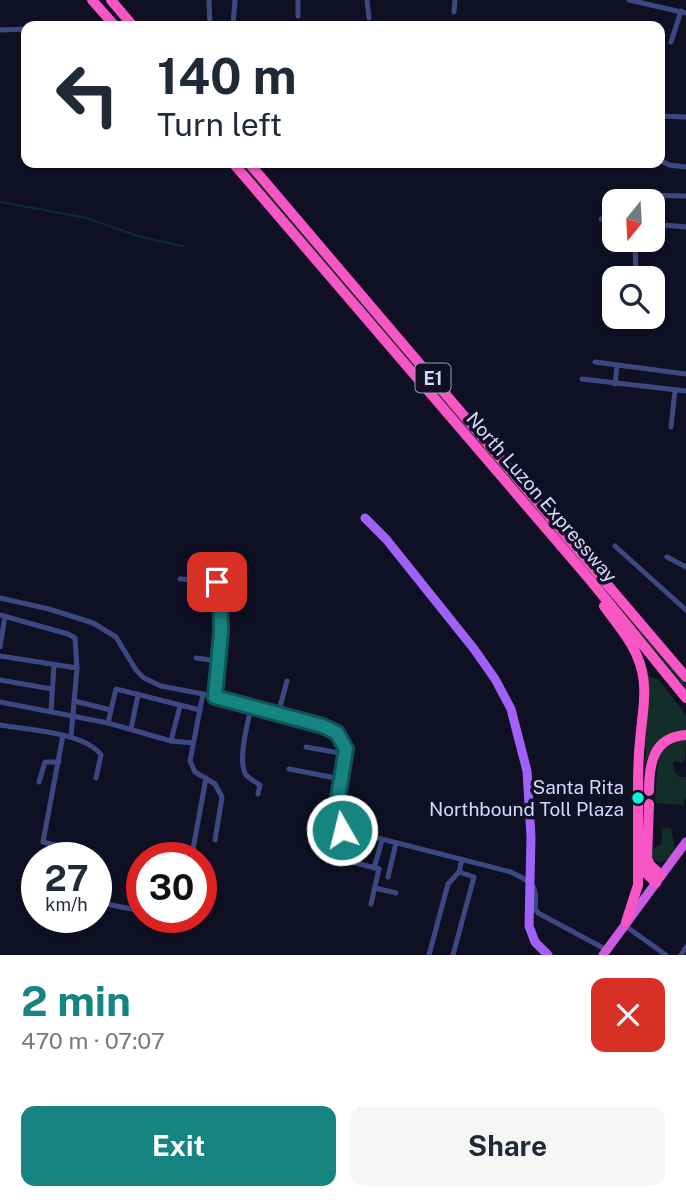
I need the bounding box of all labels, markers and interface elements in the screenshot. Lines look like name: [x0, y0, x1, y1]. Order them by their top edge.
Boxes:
text: 140 m: [157, 47, 297, 105]
icon: left: [42, 49, 133, 140]
text: Turn left: [157, 106, 282, 143]
north arrow: [602, 189, 665, 252]
map controls: [602, 189, 665, 329]
button: search: [602, 266, 665, 329]
road number: E1: [416, 364, 450, 392]
street label: North Luzon Expressway: [462, 407, 622, 587]
pin: [187, 552, 247, 612]
icon: arrive: [198, 563, 236, 601]
place label: Santa Rita Northbound Toll Plaza: [429, 776, 624, 820]
marker: Santa Rita Northbound Toll Plaza: [630, 790, 646, 806]
position arrow: [305, 793, 379, 867]
speed limit sign: 30: [126, 842, 217, 933]
text: 27: [44, 858, 89, 899]
text: km/h: [45, 894, 88, 915]
text: 2 min: [21, 976, 131, 1025]
button: close: [591, 978, 665, 1052]
text: 470 m · 07:07: [21, 1027, 165, 1054]
button: Exit: [21, 1106, 336, 1186]
button: Share: [350, 1106, 665, 1186]

